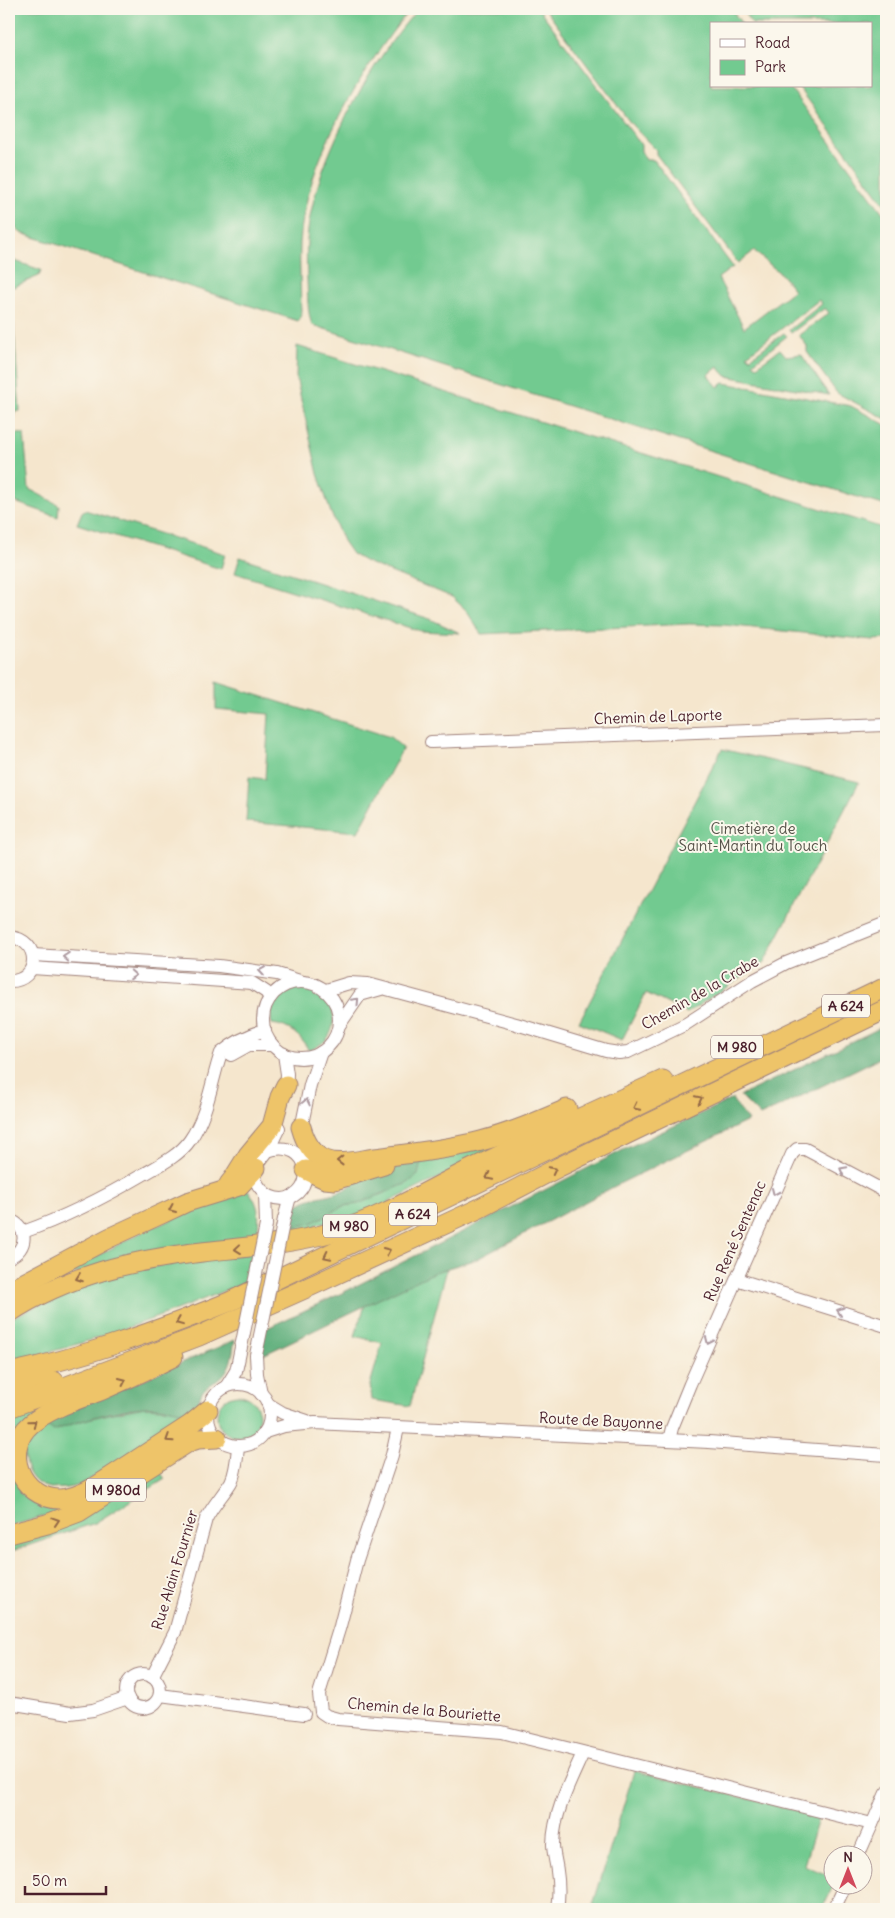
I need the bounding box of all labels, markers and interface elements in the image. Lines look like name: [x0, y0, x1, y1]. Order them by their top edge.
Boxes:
legend: [710, 22, 872, 88]
text: Road: [755, 33, 790, 52]
text: Park: [755, 57, 786, 76]
street label: Chemin de Laporte: [593, 705, 723, 728]
park label: Cimetière de Saint-Martin du Touch: [679, 819, 828, 855]
one-way arrow: [62, 951, 70, 962]
street label: Chemin de la Crabe: [638, 951, 762, 1034]
one-way arrow: [257, 967, 266, 977]
one-way arrow: [129, 969, 137, 980]
road number: A 624: [822, 994, 870, 1018]
one-way arrow: [350, 998, 359, 1007]
road number: M 980: [711, 1036, 763, 1058]
one-way arrow: [694, 1094, 703, 1105]
one-way arrow: [300, 1098, 311, 1106]
one-way arrow: [632, 1101, 641, 1111]
one-way arrow: [336, 1156, 344, 1166]
one-way arrow: [547, 1166, 556, 1176]
one-way arrow: [839, 1166, 848, 1176]
one-way arrow: [486, 1171, 495, 1181]
street label: Rue René Sentenac: [699, 1177, 770, 1304]
one-way arrow: [770, 1187, 781, 1196]
road number: A 624: [389, 1202, 437, 1226]
one-way arrow: [168, 1203, 177, 1214]
road number: M 980: [323, 1214, 375, 1238]
one-way arrow: [234, 1243, 242, 1254]
one-way arrow: [382, 1247, 391, 1257]
one-way arrow: [323, 1249, 332, 1260]
one-way arrow: [75, 1272, 84, 1282]
one-way arrow: [836, 1307, 845, 1317]
one-way arrow: [175, 1316, 184, 1326]
one-way arrow: [705, 1336, 716, 1345]
one-way arrow: [118, 1376, 127, 1387]
street label: Route de Bayonne: [538, 1408, 664, 1433]
one-way arrow: [28, 1420, 37, 1429]
one-way arrow: [165, 1433, 174, 1442]
road number: M 980d: [86, 1478, 146, 1502]
street label: Rue Alain Fournier: [147, 1508, 202, 1632]
one-way arrow: [51, 1517, 59, 1527]
street label: Chemin de la Bouriette: [347, 1693, 502, 1726]
north arrow: [822, 1846, 872, 1896]
text: N: [843, 1848, 853, 1866]
scale bar: [25, 1863, 106, 1895]
text: 50 m: [32, 1871, 67, 1890]

